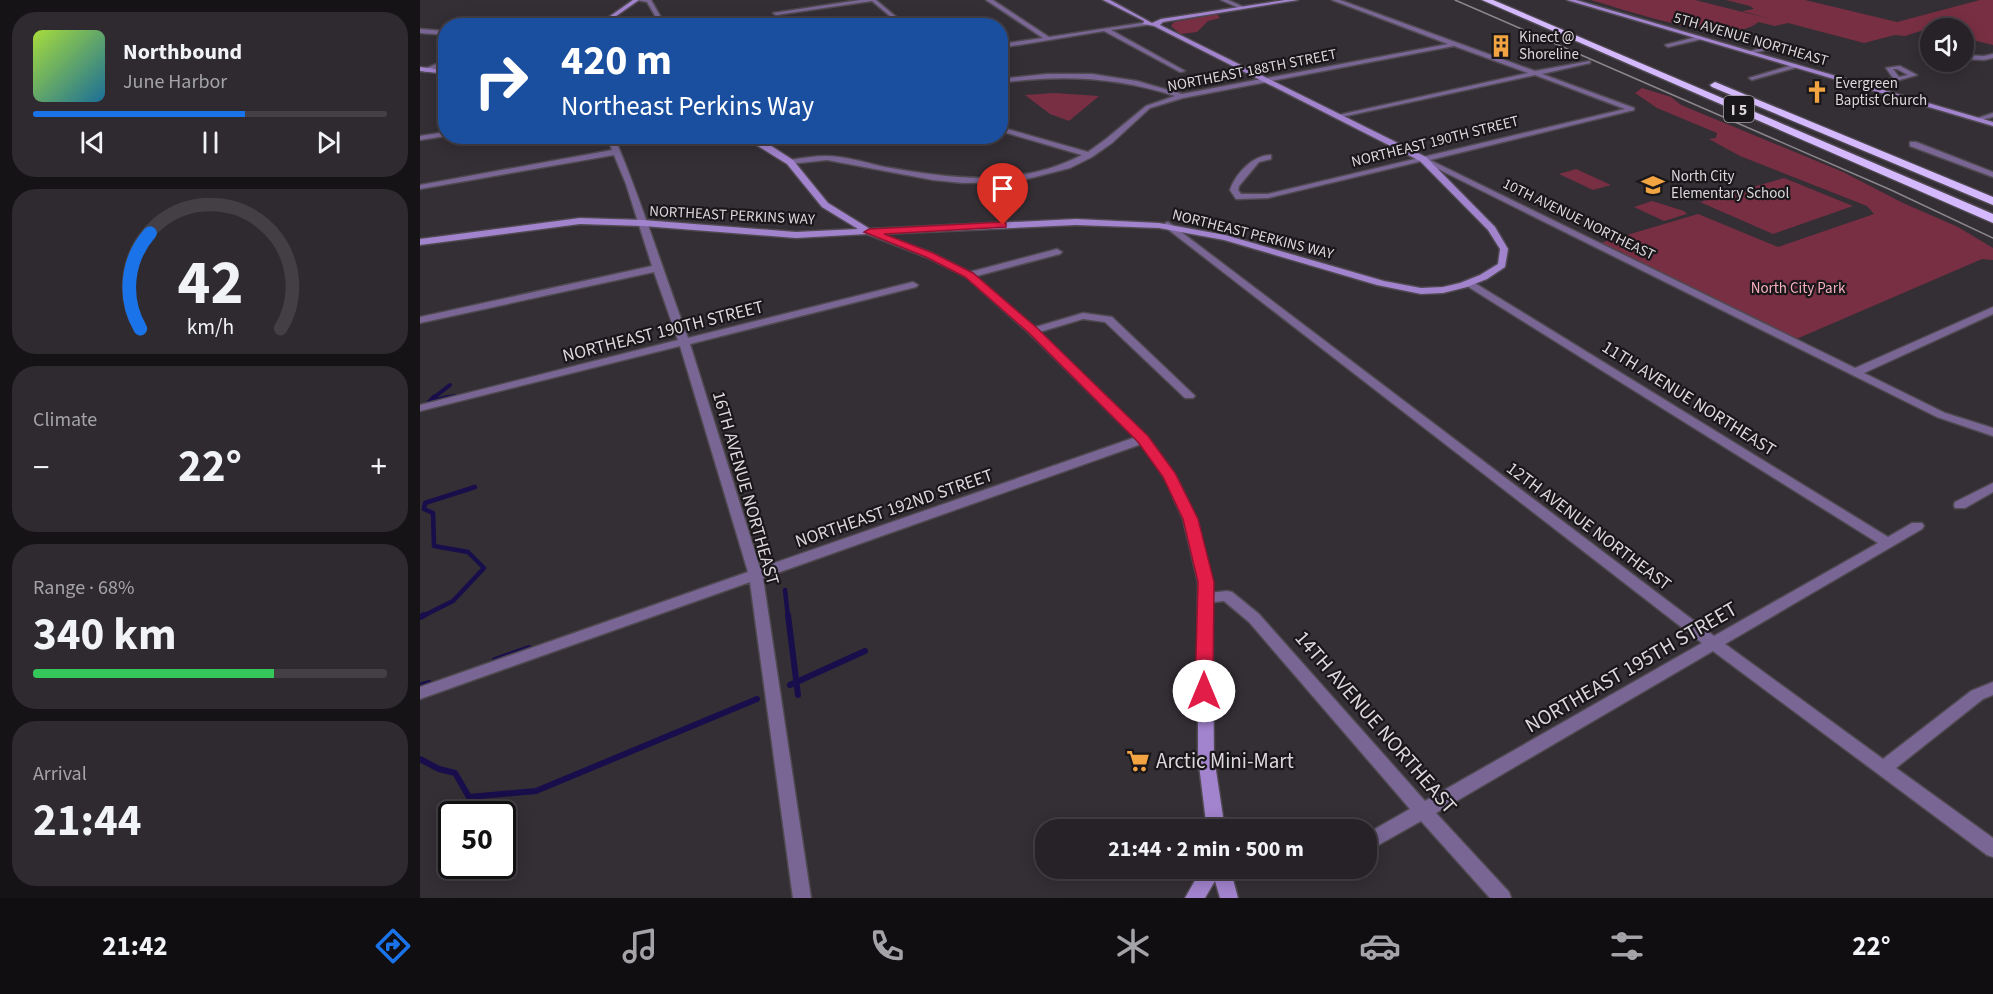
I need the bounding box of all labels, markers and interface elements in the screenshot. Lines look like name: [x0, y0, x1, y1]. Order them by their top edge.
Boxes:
street label: 5TH AVENUE NORTHEAST: [1671, 7, 1831, 72]
map controls: [1920, 18, 1974, 72]
button: sound: [1920, 18, 1974, 72]
place label: Kinect @ Shoreline: [1519, 27, 1579, 65]
text: 420 m: [561, 31, 672, 91]
building icon: Kinect @ Shoreline: [1488, 33, 1514, 59]
text: Northbound: [123, 36, 242, 68]
icon: right: [462, 42, 540, 120]
street label: NORTHEAST 188TH STREET: [1166, 44, 1338, 97]
text: June Harbor: [123, 68, 227, 96]
place label: Evergreen Baptist Church: [1835, 73, 1927, 111]
church icon: Evergreen Baptist Church: [1804, 79, 1830, 105]
text: Northeast Perkins Way: [561, 87, 814, 126]
road number: I 5: [1724, 96, 1754, 122]
street label: NORTHEAST 190TH STREET: [1349, 110, 1521, 172]
icon: previous: [76, 126, 109, 159]
icon: pause: [194, 126, 227, 159]
icon: next: [312, 126, 345, 159]
pin: [977, 163, 1028, 225]
place label: North City Elementary School: [1671, 166, 1789, 204]
icon: arrive: [986, 172, 1019, 205]
school or university icon: North City Elementary School: [1640, 172, 1666, 198]
street label: 10TH AVENUE NORTHEAST: [1499, 173, 1659, 266]
street label: NORTHEAST PERKINS WAY: [649, 201, 816, 230]
street label: NORTHEAST PERKINS WAY: [1170, 204, 1337, 265]
text: 42: [177, 239, 243, 328]
park label: North City Park: [1751, 278, 1846, 299]
street label: NORTHEAST 190TH STREET: [560, 294, 767, 369]
text: km/h: [186, 312, 234, 343]
street label: 11TH AVENUE NORTHEAST: [1597, 335, 1781, 462]
street label: 16TH AVENUE NORTHEAST: [706, 388, 785, 588]
text: Climate: [33, 406, 97, 434]
text: 22°: [178, 435, 242, 499]
text: −: [33, 444, 49, 491]
text: +: [371, 444, 387, 491]
street label: 12TH AVENUE NORTHEAST: [1501, 456, 1677, 597]
street label: NORTHEAST 192ND STREET: [792, 463, 997, 554]
text: Range · 68%: [33, 574, 134, 602]
street label: NORTHEAST 195TH STREET: [1519, 594, 1743, 740]
text: 340 km: [33, 603, 177, 667]
street label: 14TH AVENUE NORTHEAST: [1288, 624, 1464, 820]
position arrow: [1172, 659, 1236, 723]
place label: Arctic Mini-Mart: [1156, 746, 1294, 776]
supermarket icon: Arctic Mini-Mart: [1125, 748, 1151, 774]
text: Arrival: [33, 760, 87, 788]
text: 21:44: [33, 789, 142, 853]
speed limit sign: 50: [438, 801, 516, 879]
text: 21:44 · 2 min · 500 m: [1108, 833, 1304, 865]
icon: directions: [372, 925, 414, 967]
icon: music: [619, 925, 661, 967]
icon: phone: [866, 925, 908, 967]
icon: climate: [1112, 925, 1154, 967]
icon: car: [1359, 925, 1401, 967]
icon: filters: [1606, 925, 1648, 967]
text: 21:42: [102, 927, 167, 966]
text: 22°: [1852, 927, 1891, 966]

